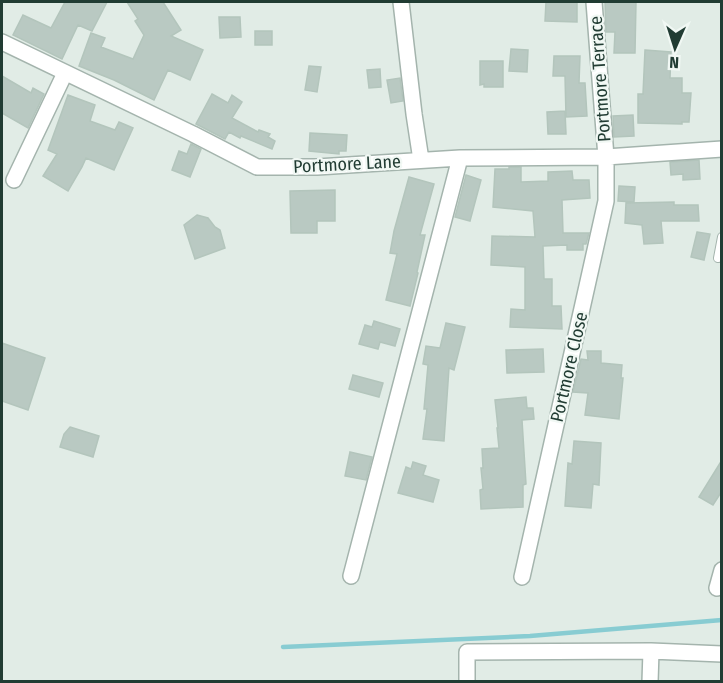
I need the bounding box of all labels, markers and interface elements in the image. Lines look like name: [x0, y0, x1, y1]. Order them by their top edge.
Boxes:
street label: Portmore Terrace: [585, 15, 615, 143]
north arrow: [645, 18, 705, 78]
text: N: [669, 53, 680, 72]
street label: Portmore Lane: [293, 150, 401, 178]
street label: Portmore Close: [546, 310, 592, 424]

